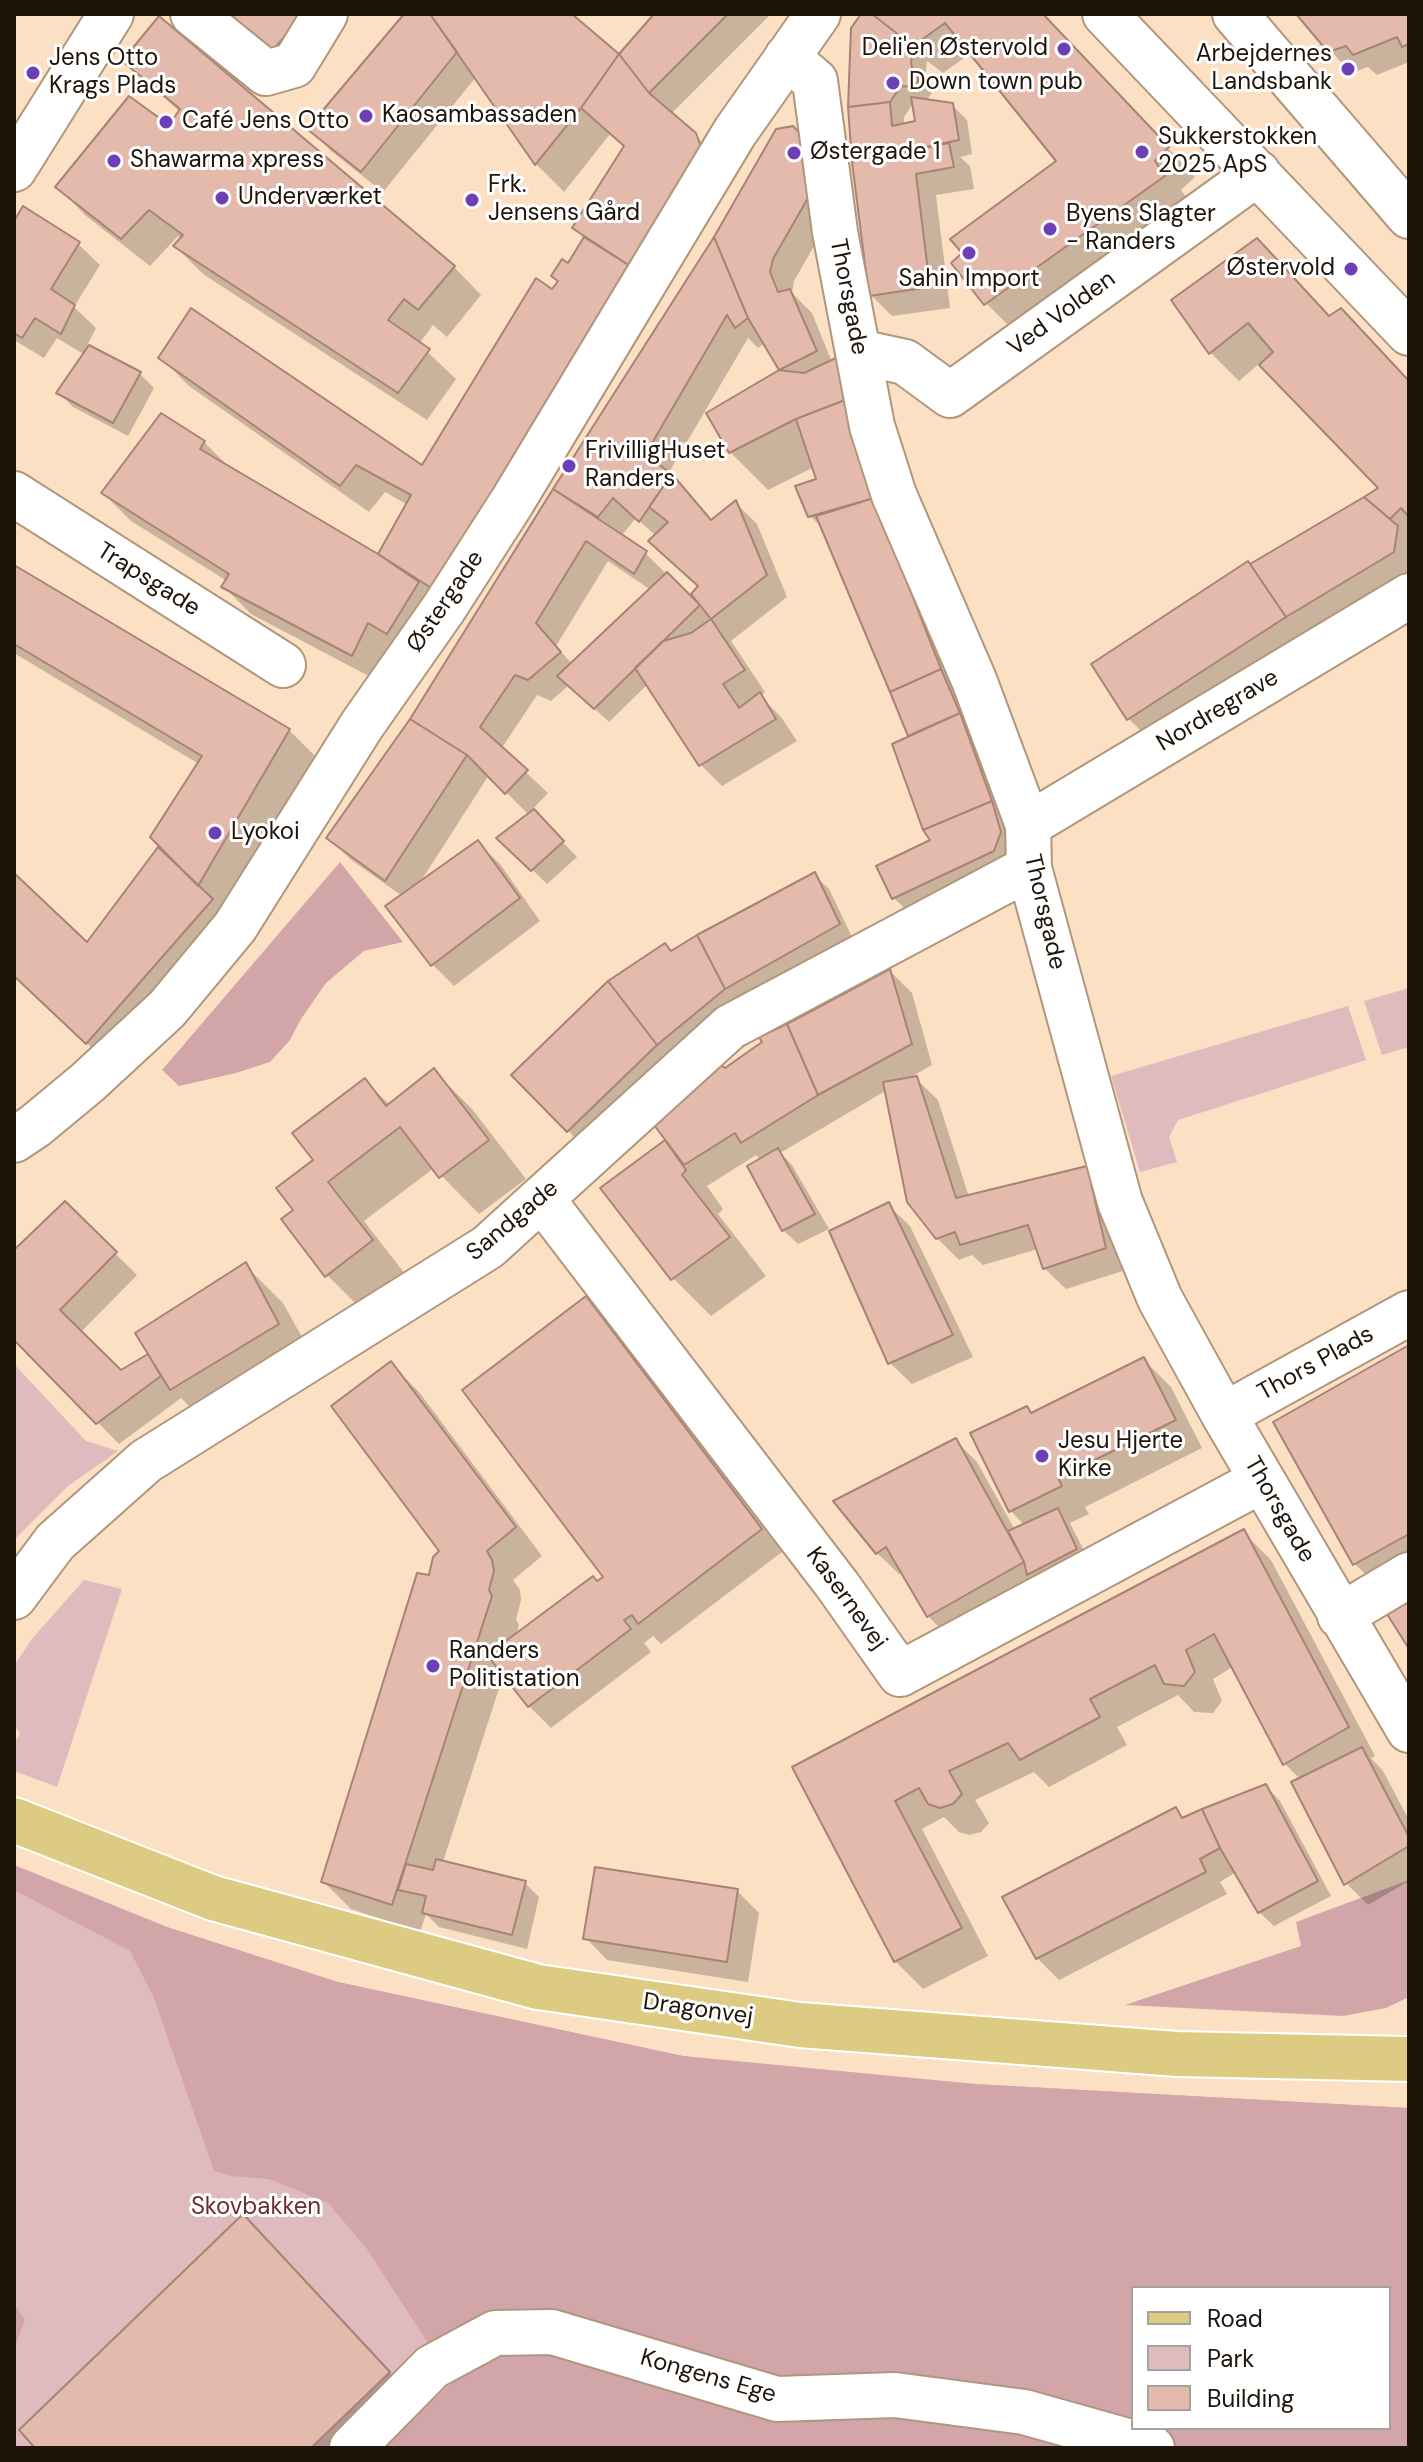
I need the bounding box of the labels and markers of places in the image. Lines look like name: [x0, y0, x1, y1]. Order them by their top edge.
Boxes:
place label: Deli'en Østervold: [862, 35, 1048, 63]
marker: Deli'en Østervold: [1055, 40, 1073, 58]
place label: Arbejdernes Landsbank: [1196, 41, 1332, 97]
place label: Jens Otto Krags Plads: [49, 45, 176, 101]
marker: Arbejdernes Landsbank: [1339, 60, 1357, 78]
marker: Jens Otto Krags Plads: [24, 64, 42, 82]
place label: Down town pub: [909, 69, 1083, 97]
marker: Down town pub: [884, 74, 902, 92]
place label: Kaosambassaden: [382, 102, 577, 130]
marker: Kaosambassaden: [357, 107, 375, 125]
place label: Café Jens Otto: [182, 108, 349, 136]
marker: Café Jens Otto: [157, 113, 175, 131]
place label: Sukkerstokken 2025 ApS: [1158, 124, 1317, 180]
place label: Østergade 1: [810, 139, 940, 167]
marker: Sukkerstokken 2025 ApS: [1133, 143, 1151, 161]
marker: Østergade 1: [785, 144, 803, 162]
place label: Shawarma xpress: [130, 147, 324, 175]
marker: Shawarma xpress: [105, 152, 123, 170]
place label: Frk. Jensens Gård: [488, 172, 640, 228]
place label: Underværket: [238, 184, 382, 212]
marker: Underværket: [213, 189, 231, 207]
marker: Frk. Jensens Gård: [463, 191, 481, 209]
place label: Byens Slagter - Randers: [1066, 201, 1216, 257]
marker: Byens Slagter - Randers: [1041, 220, 1059, 238]
marker: Sahin Import: [960, 244, 978, 262]
place label: Østervold: [1227, 255, 1335, 283]
marker: Østervold: [1342, 260, 1360, 278]
place label: Sahin Import: [898, 266, 1040, 294]
place label: FrivilligHuset Randers: [585, 438, 726, 494]
marker: FrivilligHuset Randers: [560, 457, 578, 475]
place label: Lyokoi: [231, 819, 300, 847]
marker: Lyokoi: [206, 824, 224, 842]
place label: Jesu Hjerte Kirke: [1058, 1428, 1183, 1484]
marker: Jesu Hjerte Kirke: [1033, 1447, 1051, 1465]
place label: Randers Politistation: [449, 1638, 580, 1694]
marker: Randers Politistation: [424, 1657, 442, 1675]

